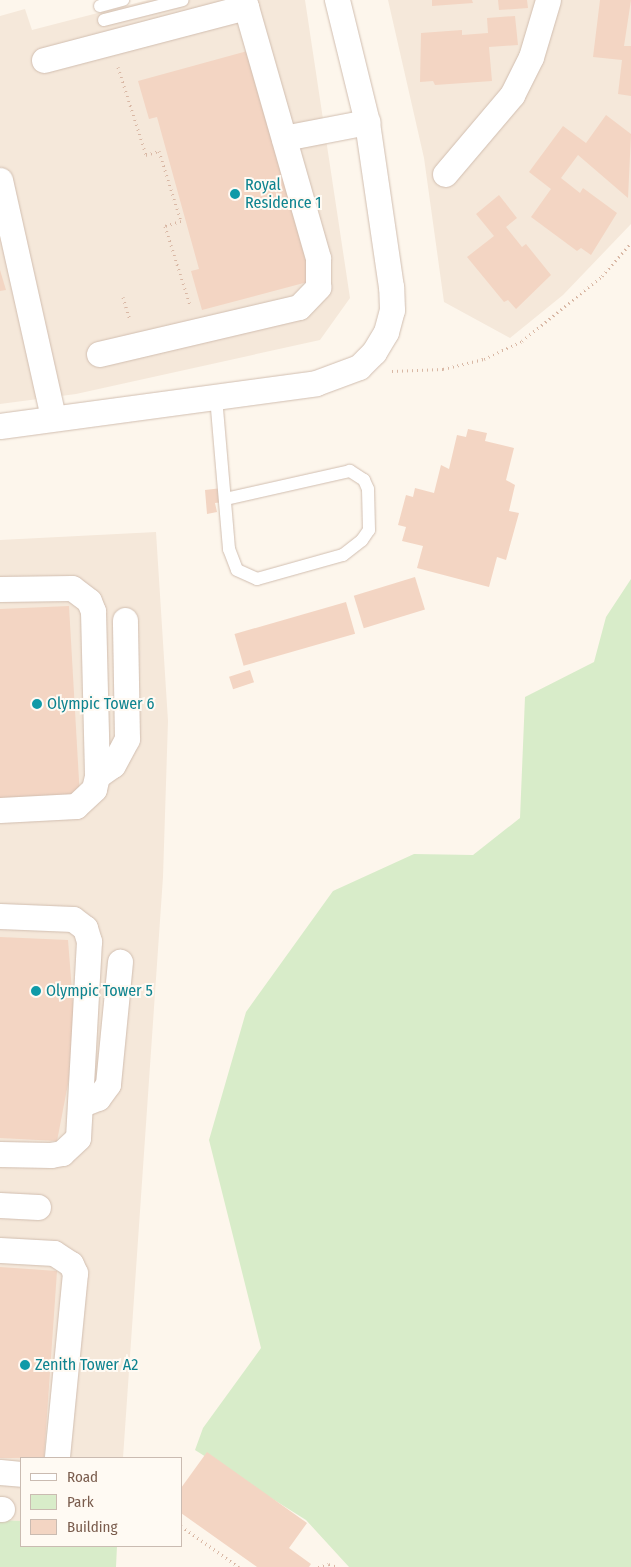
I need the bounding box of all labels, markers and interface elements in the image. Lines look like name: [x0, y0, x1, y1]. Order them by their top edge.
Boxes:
place label: Royal Residence 1: [245, 175, 322, 213]
marker: Royal Residence 1: [229, 188, 241, 200]
place label: Olympic Tower 6: [47, 694, 154, 714]
marker: Olympic Tower 6: [31, 698, 43, 710]
place label: Olympic Tower 5: [46, 981, 153, 1001]
marker: Olympic Tower 5: [30, 985, 42, 997]
place label: Zenith Tower A2: [35, 1355, 138, 1375]
marker: Zenith Tower A2: [19, 1359, 31, 1371]
legend: [20, 1457, 182, 1547]
text: Road: [67, 1468, 98, 1486]
text: Park: [67, 1493, 94, 1511]
text: Building: [67, 1518, 118, 1536]

